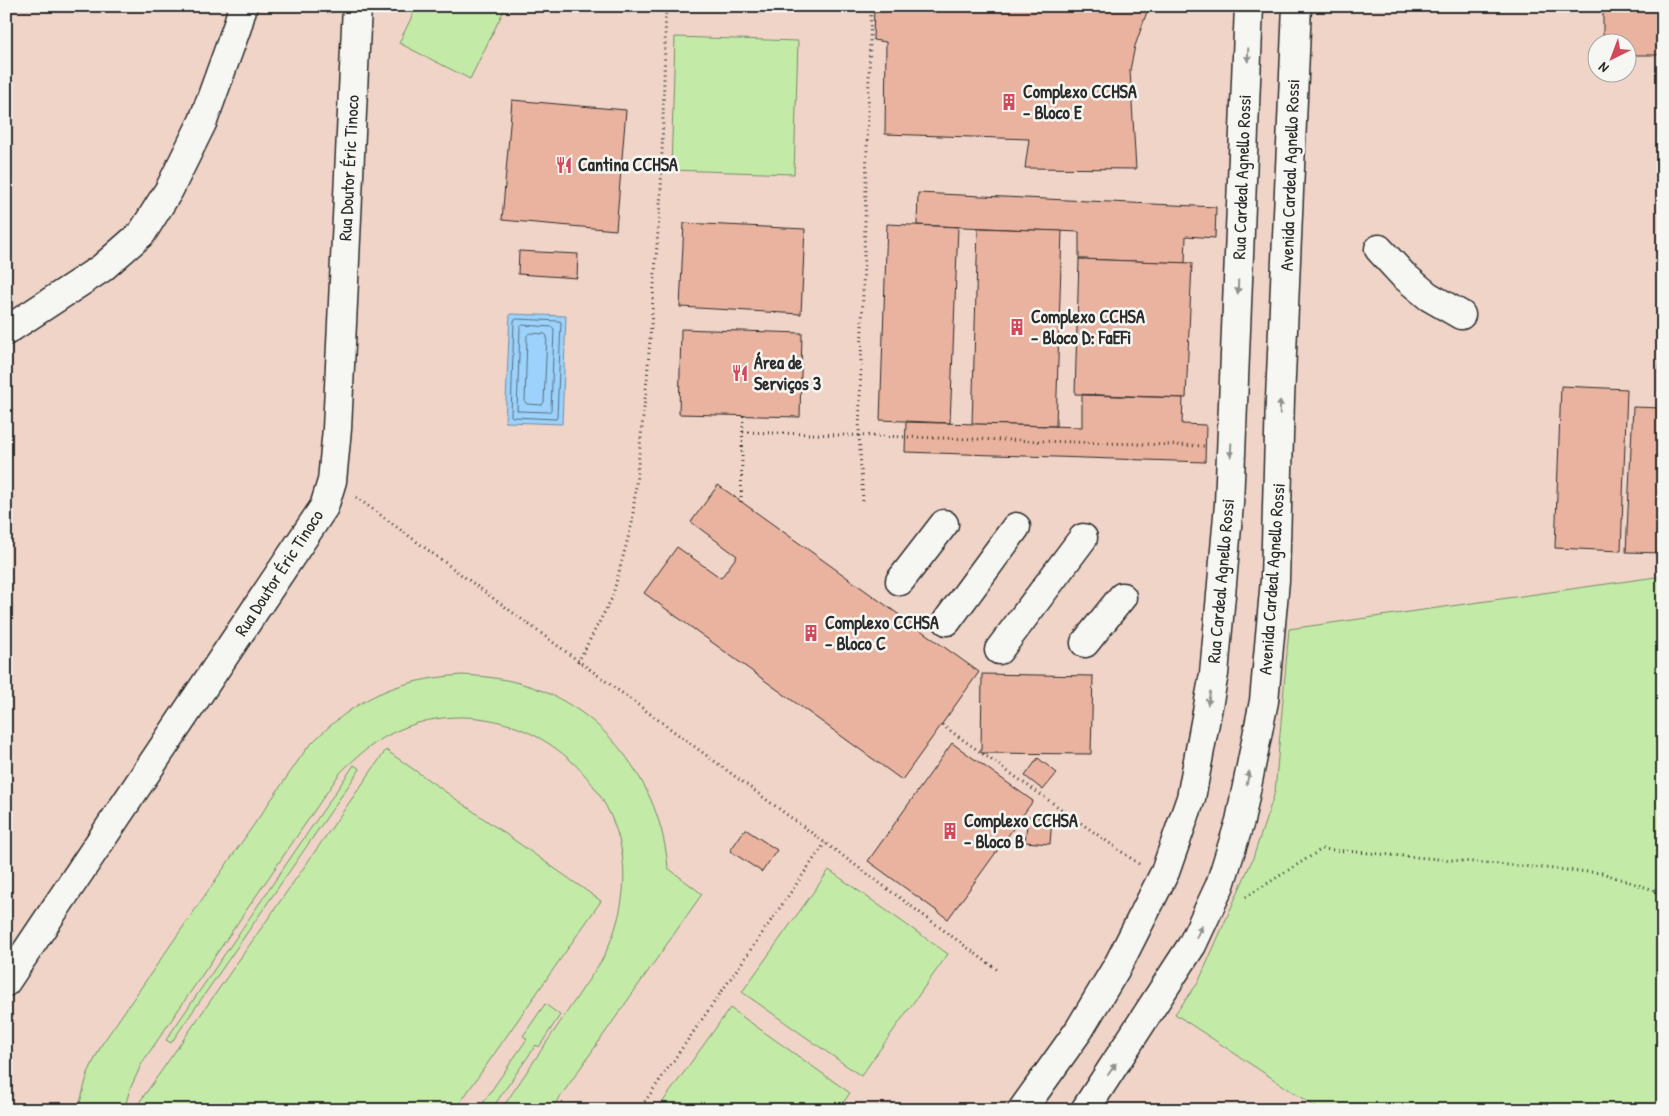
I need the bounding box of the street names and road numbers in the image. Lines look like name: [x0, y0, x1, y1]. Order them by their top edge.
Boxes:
street label: Avenida Cardeal Agnello Rossi: [1274, 79, 1305, 271]
street label: Rua Doutor Éric Tinoco: [332, 94, 365, 242]
street label: Rua Cardeal Agnello Rossi: [1226, 94, 1257, 260]
street label: Avenida Cardeal Agnello Rossi: [1252, 482, 1291, 676]
street label: Rua Cardeal Agnello Rossi: [1201, 498, 1240, 664]
street label: Rua Doutor Éric Tinoco: [228, 505, 329, 641]

